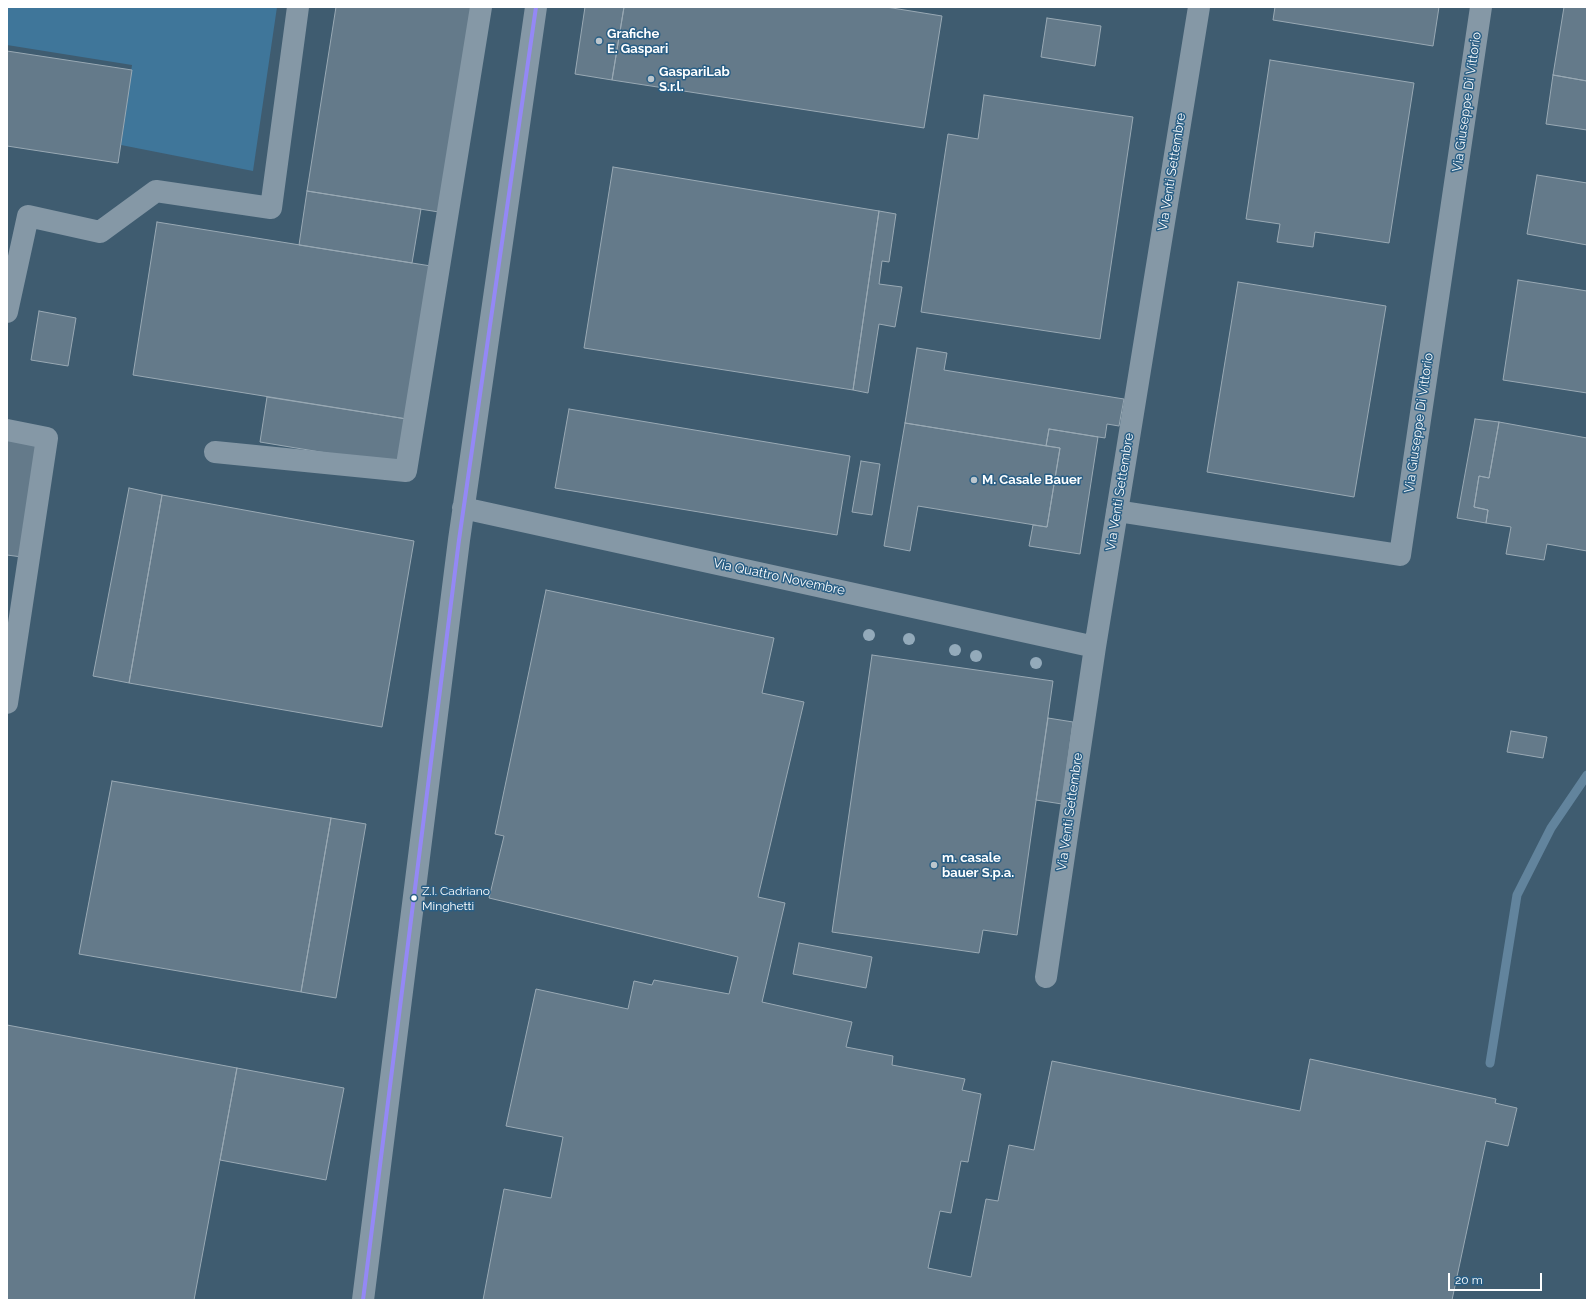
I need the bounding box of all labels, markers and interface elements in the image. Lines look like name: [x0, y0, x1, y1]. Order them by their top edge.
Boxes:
place label: Grafiche E. Gaspari: [607, 26, 668, 57]
street label: Via Giuseppe Di Vittorio: [1449, 31, 1485, 173]
marker: Grafiche E. Gaspari: [594, 36, 604, 46]
place label: GaspariLab S.r.l.: [659, 64, 730, 95]
marker: GaspariLab S.r.l.: [646, 74, 656, 84]
street label: Via Venti Settembre: [1155, 112, 1189, 232]
street label: Via Giuseppe Di Vittorio: [1401, 352, 1437, 494]
street label: Via Venti Settembre: [1103, 432, 1137, 552]
place label: M. Casale Bauer: [982, 472, 1082, 488]
marker: M. Casale Bauer: [969, 475, 979, 485]
street label: Via Quattro Novembre: [712, 555, 846, 599]
street label: Via Venti Settembre: [1054, 752, 1086, 872]
place label: m. casale bauer S.p.a.: [942, 850, 1014, 881]
marker: m. casale bauer S.p.a.: [929, 860, 939, 870]
place label: Z.I. Cadriano Minghetti: [422, 884, 490, 912]
marker: Z.I. Cadriano Minghetti: [409, 893, 419, 903]
scale bar: [1450, 1265, 1544, 1291]
text: 20 m: [1455, 1273, 1483, 1287]

